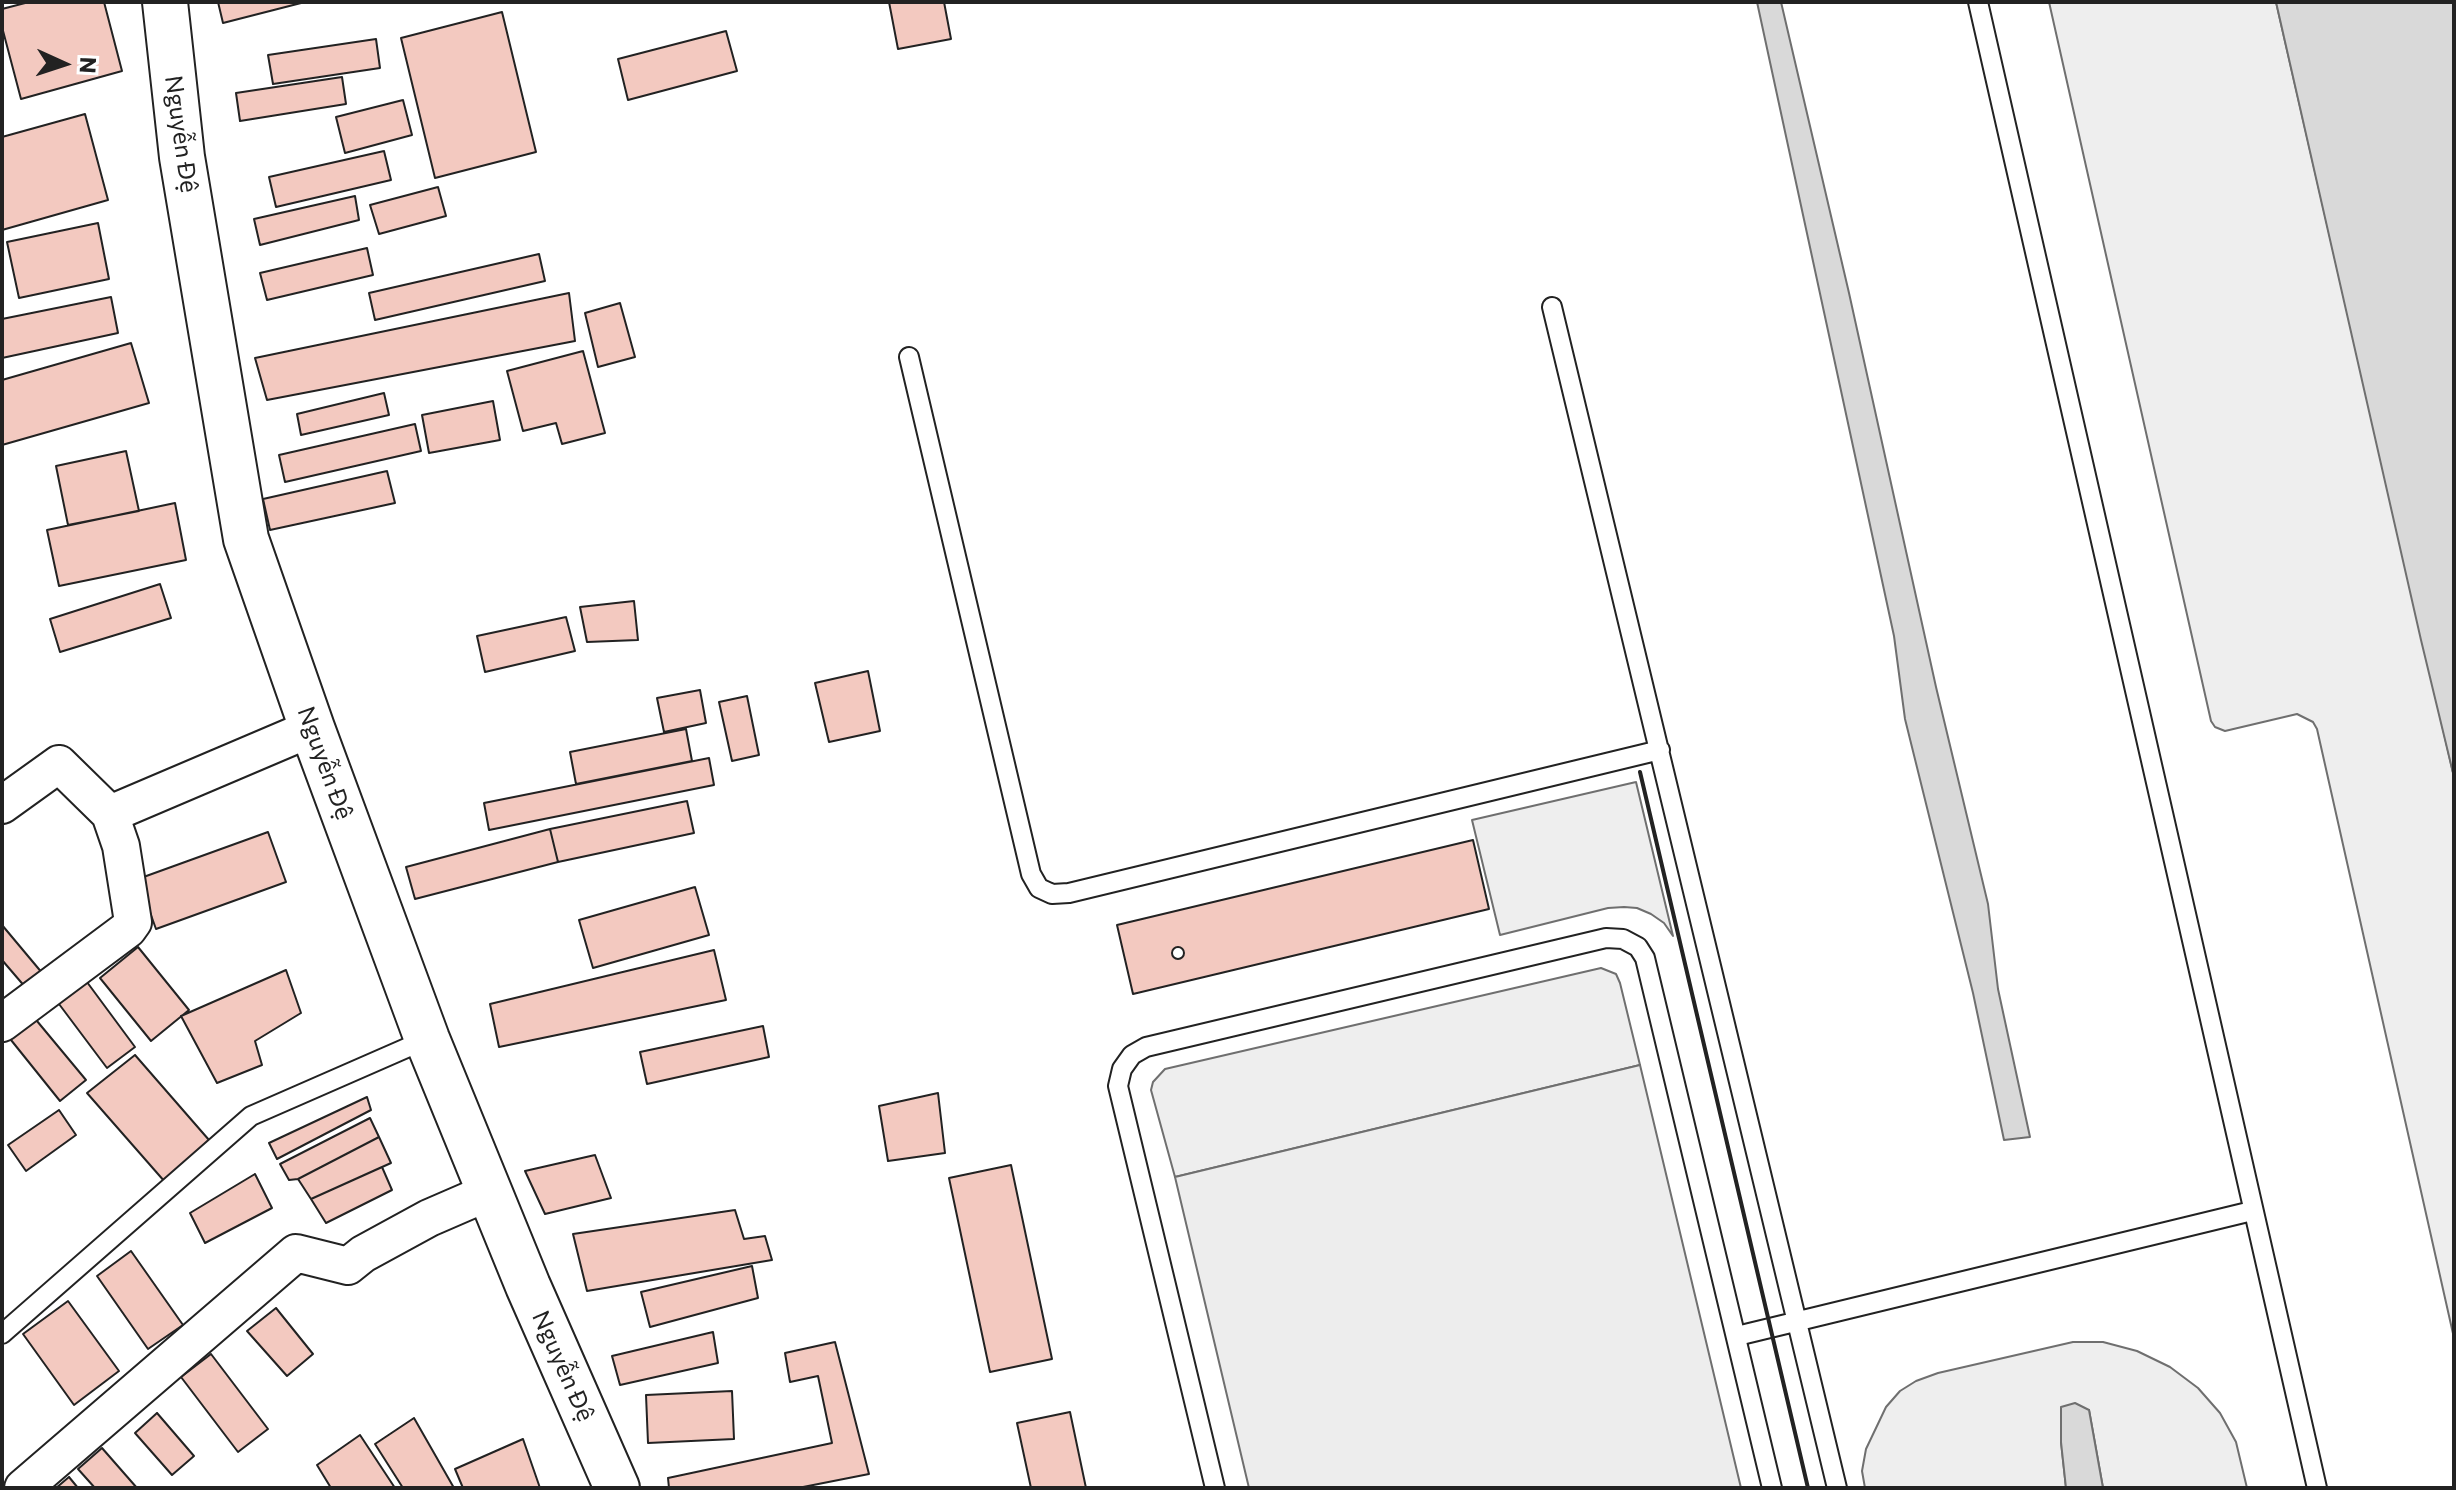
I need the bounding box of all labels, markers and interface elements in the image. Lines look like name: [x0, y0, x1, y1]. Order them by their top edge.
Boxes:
north arrow: [24, 24, 104, 104]
text: N: [75, 56, 102, 74]
street label: Nguyễn Đệ: [159, 74, 203, 194]
street label: Nguyễn Đệ: [291, 703, 359, 823]
street label: Nguyễn Đệ: [526, 1306, 600, 1426]

